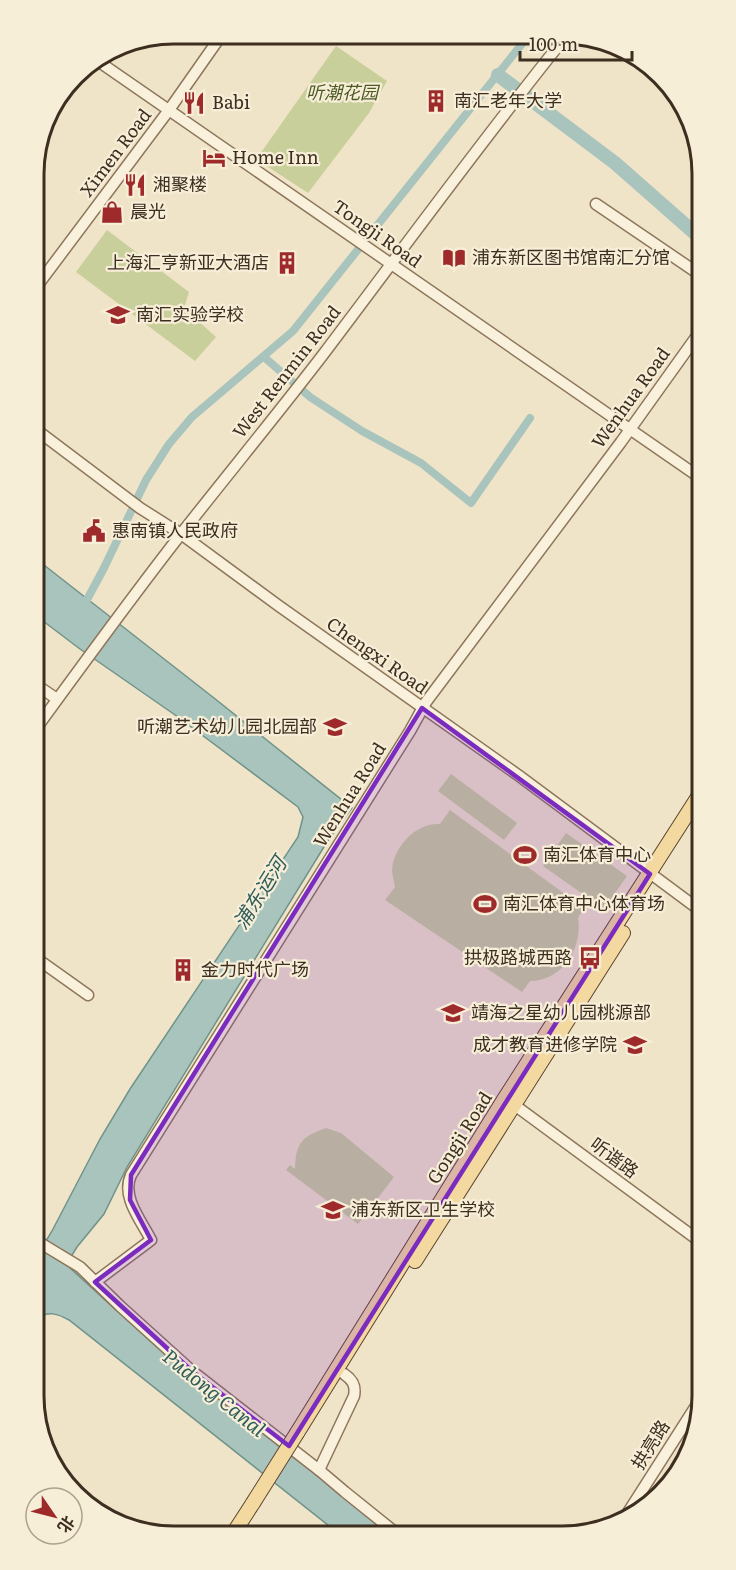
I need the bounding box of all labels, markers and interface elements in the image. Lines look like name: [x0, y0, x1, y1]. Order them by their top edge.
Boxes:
scale bar: [520, 24, 632, 62]
text: 100 m: [529, 30, 578, 57]
park label: 听潮花园: [306, 78, 381, 105]
place label: 南汇老年大学: [454, 86, 562, 113]
place label: Babi: [212, 88, 250, 115]
building icon: 南汇老年大学: [423, 88, 449, 114]
restaurant icon: Babi: [181, 90, 207, 116]
street label: Ximen Road: [73, 102, 157, 202]
place label: Home Inn: [232, 143, 319, 170]
hotel icon: Home Inn: [201, 145, 227, 171]
place label: 湘聚楼: [153, 170, 207, 197]
restaurant icon: 湘聚楼: [122, 172, 148, 198]
street label: Tongji Road: [328, 192, 428, 273]
place label: 晨光: [130, 197, 166, 224]
shop icon: 晨光: [99, 199, 125, 225]
place label: 浦东新区图书馆南汇分馆: [472, 243, 670, 270]
library icon: 浦东新区图书馆南汇分馆: [441, 245, 467, 271]
place label: 上海汇亨新亚大酒店: [107, 248, 269, 275]
building icon: 上海汇亨新亚大酒店: [274, 250, 300, 276]
street label: West Renmin Road: [225, 299, 346, 443]
place label: 南汇实验学校: [136, 300, 244, 327]
school or university icon: 南汇实验学校: [105, 302, 131, 328]
street label: Wenhua Road: [584, 341, 676, 453]
place label: 惠南镇人民政府: [112, 516, 238, 543]
public building icon: 惠南镇人民政府: [81, 518, 107, 544]
street label: Chengxi Road: [321, 610, 434, 700]
place label: 听潮艺术幼儿园北园部: [137, 712, 317, 739]
school or university icon: 听潮艺术幼儿园北园部: [322, 714, 348, 740]
street label: Wenhua Road: [306, 737, 392, 852]
place label: 南汇体育中心: [543, 840, 651, 867]
sports icon: 南汇体育中心: [512, 842, 538, 868]
water label: 浦东运河: [224, 847, 294, 934]
place label: 南汇体育中心体育场: [503, 889, 665, 916]
sports icon: 南汇体育中心体育场: [472, 891, 498, 917]
place label: 拱极路城西路: [464, 943, 572, 970]
bus stop icon: 拱极路城西路: [577, 945, 603, 971]
place label: 金力时代广场: [201, 955, 309, 982]
building icon: 金力时代广场: [170, 957, 196, 983]
place label: 靖海之星幼儿园桃源部: [471, 998, 651, 1025]
school or university icon: 靖海之星幼儿园桃源部: [440, 1000, 466, 1026]
place label: 成才教育进修学院: [473, 1030, 617, 1057]
school or university icon: 成才教育进修学院: [622, 1032, 648, 1058]
street label: Gongji Road: [420, 1086, 498, 1189]
street label: 听谐路: [585, 1130, 645, 1184]
place label: 浦东新区卫生学校: [351, 1195, 495, 1222]
school or university icon: 浦东新区卫生学校: [320, 1197, 346, 1223]
water label: Pudong Canal: [157, 1340, 274, 1443]
street label: 拱亮路: [624, 1414, 675, 1474]
north arrow: [24, 1486, 84, 1546]
text: 北: [53, 1512, 82, 1539]

